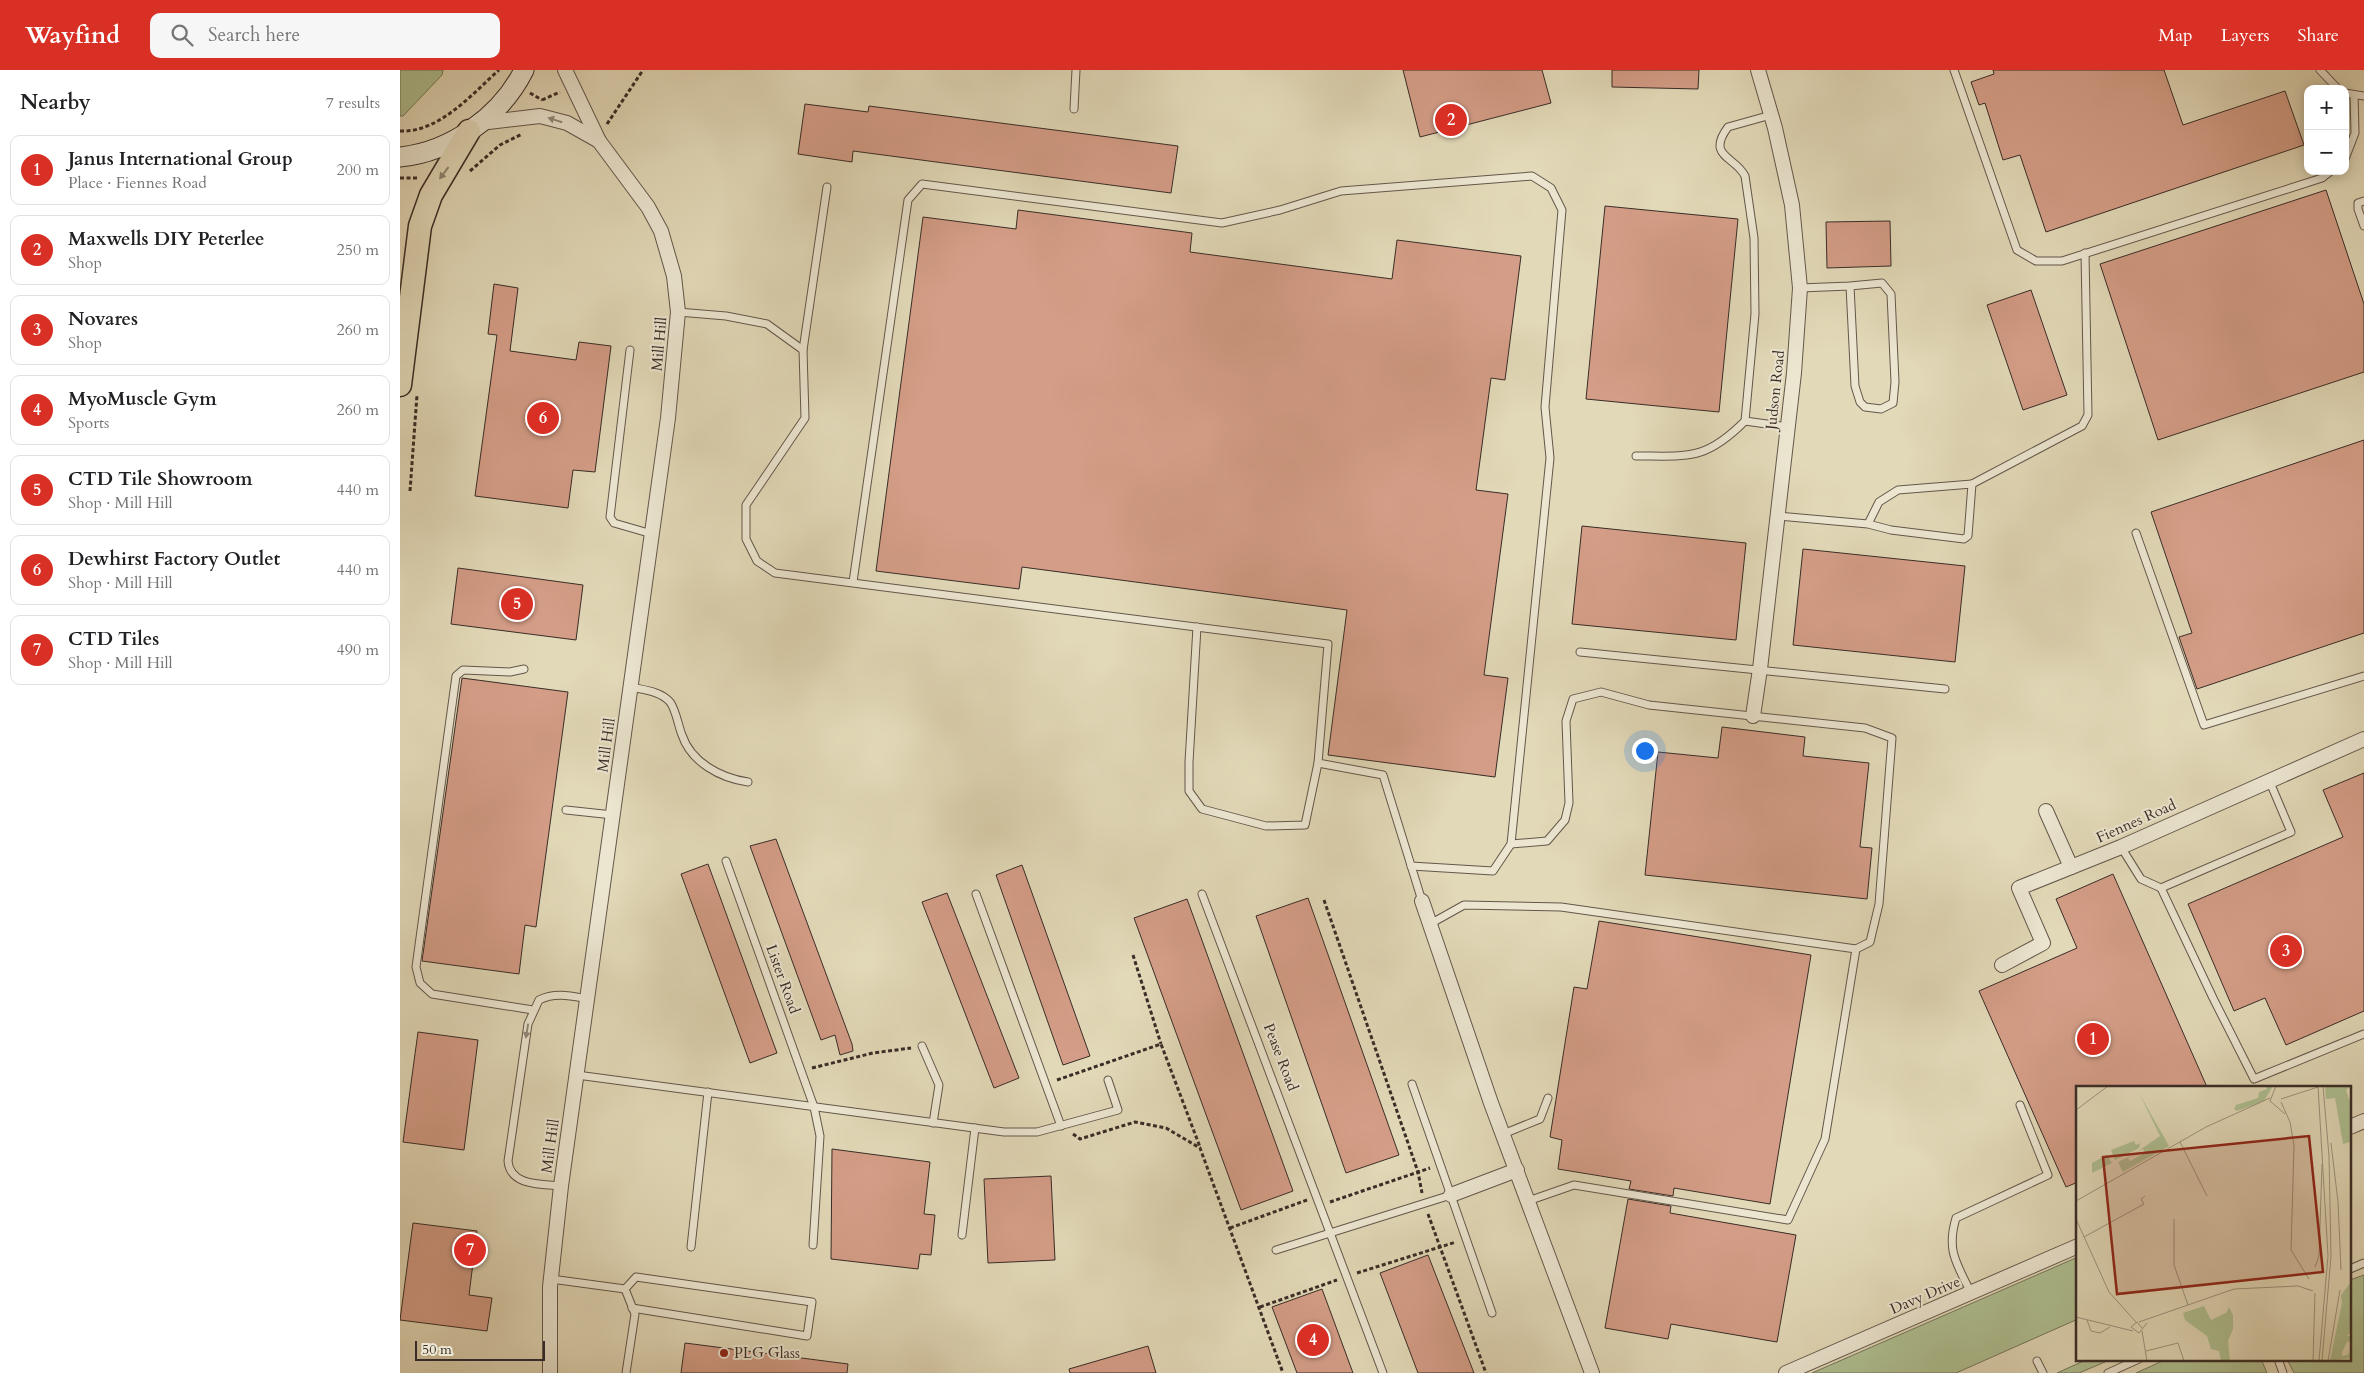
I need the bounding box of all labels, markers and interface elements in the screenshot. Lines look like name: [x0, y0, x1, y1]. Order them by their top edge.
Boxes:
search box: [150, 13, 500, 58]
text: Wayfind: [25, 19, 120, 52]
icon: search: [168, 21, 196, 49]
text: Search here: [208, 22, 300, 48]
text: Map: [2158, 23, 2193, 48]
text: Layers: [2221, 23, 2270, 48]
text: Share: [2298, 23, 2339, 48]
map controls: [2304, 85, 2349, 175]
button: +: [2304, 85, 2349, 130]
text: Nearby: [20, 88, 91, 117]
text: 7 results: [326, 92, 380, 114]
pin: 2: [1435, 101, 1467, 139]
one-way arrow: [548, 115, 563, 123]
button: −: [2304, 130, 2349, 175]
text: Janus International Group: [68, 146, 293, 172]
text: 1: [33, 159, 41, 181]
text: 200 m: [337, 159, 379, 181]
one-way arrow: [439, 166, 450, 179]
text: Place · Fiennes Road: [68, 172, 207, 194]
text: Maxwells DIY Peterlee: [68, 226, 264, 252]
text: 2: [33, 239, 41, 261]
text: 250 m: [337, 239, 379, 261]
text: Shop: [68, 252, 102, 274]
text: Novares: [68, 306, 138, 332]
street label: Mill Hill: [647, 316, 671, 372]
text: 3: [33, 319, 41, 341]
text: 260 m: [337, 319, 379, 341]
text: Shop: [68, 332, 102, 354]
street label: Judson Road: [1761, 349, 1789, 433]
text: MyoMuscle Gym: [68, 386, 217, 412]
text: 4: [33, 399, 41, 421]
text: 260 m: [337, 399, 379, 421]
pin: 6: [527, 399, 559, 437]
text: Sports: [68, 412, 109, 434]
text: CTD Tile Showroom: [68, 466, 252, 492]
text: 5: [33, 479, 41, 501]
text: 440 m: [337, 479, 379, 501]
text: Shop · Mill Hill: [68, 492, 173, 514]
text: Dewhirst Factory Outlet: [68, 546, 280, 572]
text: 6: [33, 559, 41, 581]
text: 440 m: [337, 559, 379, 581]
text: Shop · Mill Hill: [68, 572, 173, 594]
pin: 5: [501, 585, 533, 623]
text: CTD Tiles: [68, 626, 159, 652]
text: 7: [33, 639, 41, 661]
text: 490 m: [337, 639, 379, 661]
text: Shop · Mill Hill: [68, 652, 173, 674]
street label: Mill Hill: [592, 716, 620, 773]
your location: [1632, 738, 1658, 764]
street label: Fiennes Road: [2093, 794, 2179, 848]
pin: 3: [2270, 932, 2302, 970]
street label: Lister Road: [761, 942, 805, 1016]
street label: Pease Road: [1259, 1020, 1303, 1094]
pin: 1: [2077, 1020, 2109, 1058]
one-way arrow: [523, 1024, 531, 1040]
inset map: [2076, 1086, 2352, 1360]
street label: Mill Hill: [536, 1117, 564, 1174]
pin: 7: [454, 1231, 486, 1269]
street label: Davy Drive: [1887, 1271, 1963, 1319]
pin: 4: [1297, 1321, 1329, 1359]
scale bar: [415, 1338, 545, 1361]
text: 50 m: [422, 1340, 452, 1359]
place label: PLG Glass: [734, 1343, 800, 1363]
marker: PLG Glass: [718, 1347, 730, 1359]

